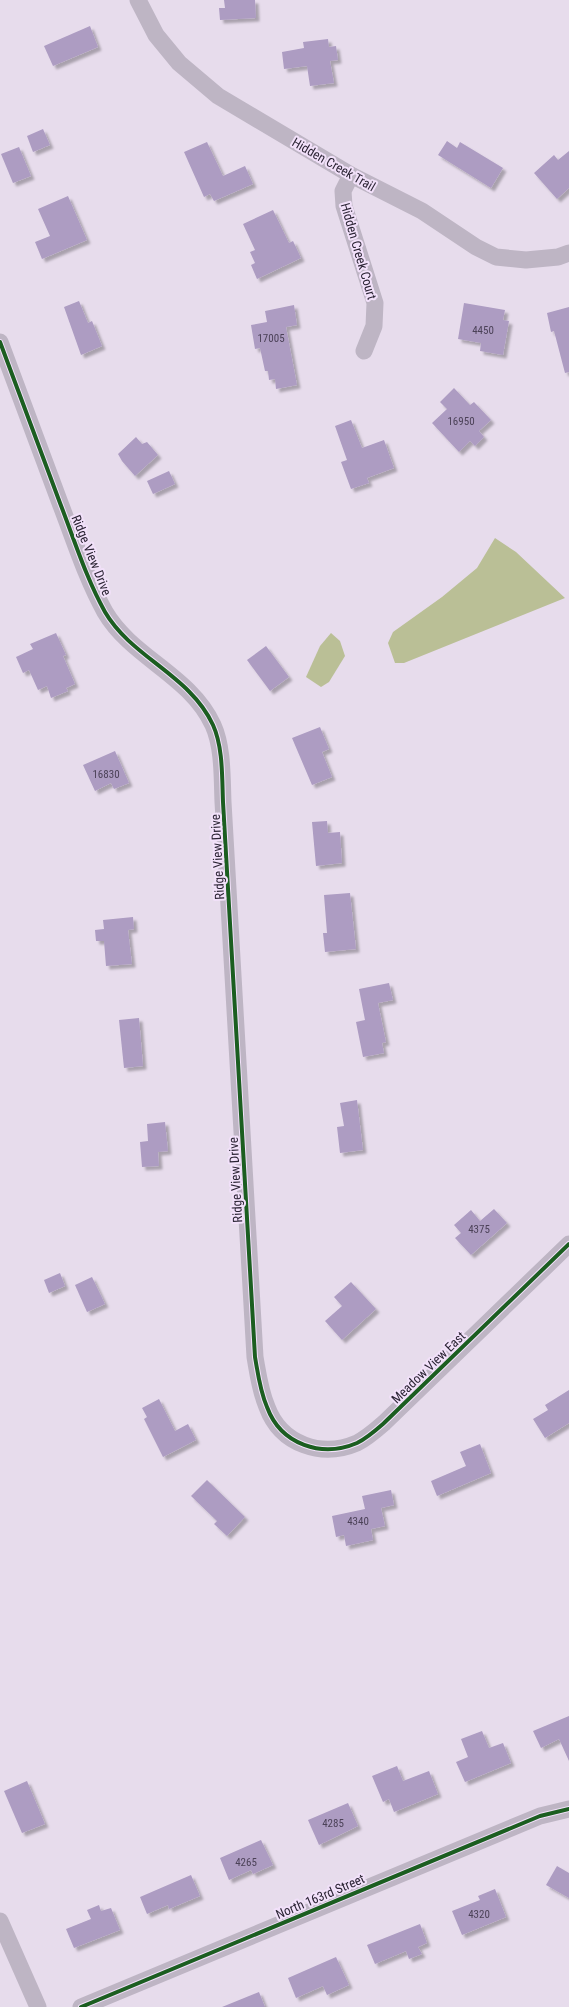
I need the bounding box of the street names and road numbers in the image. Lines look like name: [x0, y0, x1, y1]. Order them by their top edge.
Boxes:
street label: Hidden Creek Trail: [290, 135, 378, 194]
street label: Hidden Creek Court: [338, 201, 380, 301]
street label: Ridge View Drive: [69, 513, 115, 598]
street label: Ridge View Drive: [208, 814, 227, 900]
street label: Ridge View Drive: [226, 1137, 245, 1223]
street label: Meadow View East: [388, 1328, 468, 1406]
street label: North 163rd Street: [274, 1871, 367, 1922]

